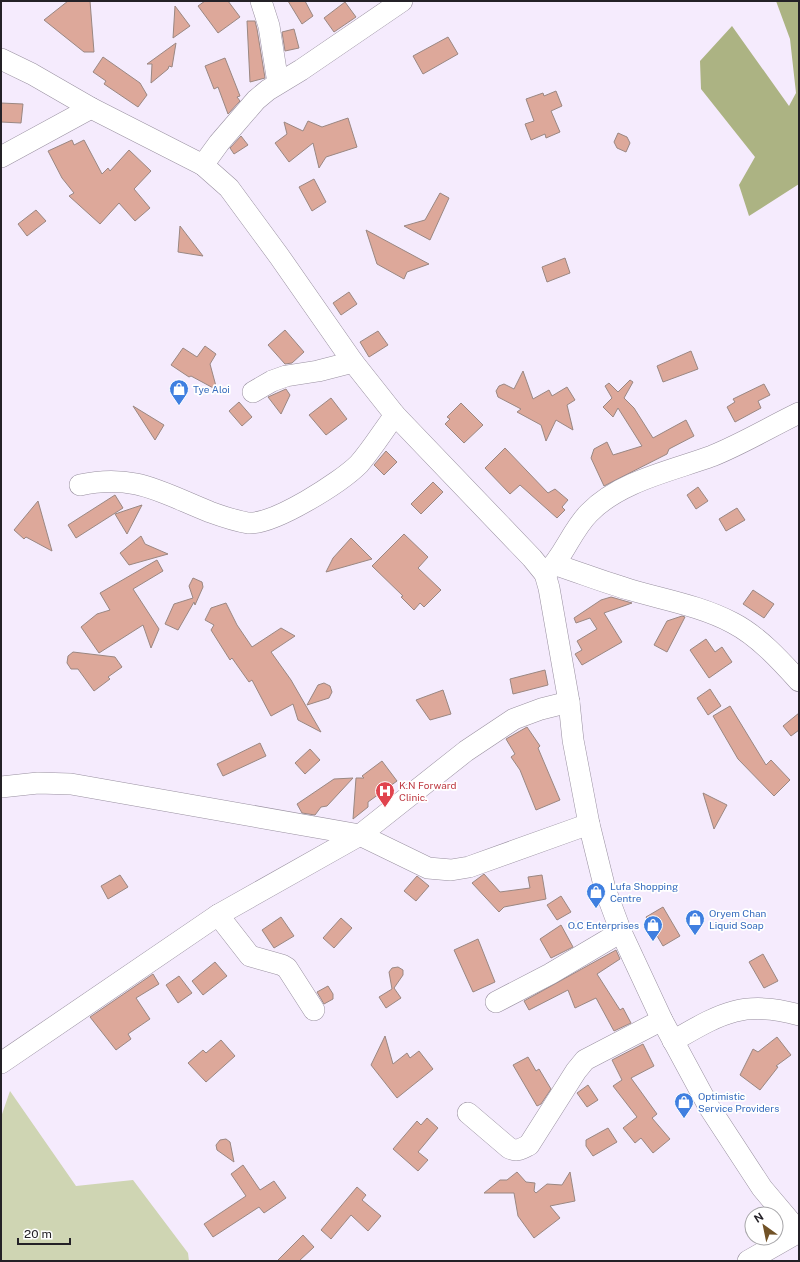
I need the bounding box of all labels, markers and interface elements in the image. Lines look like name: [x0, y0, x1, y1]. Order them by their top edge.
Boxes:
shop icon: Tye Aloi: [168, 378, 190, 406]
place label: Tye Aloi: [193, 383, 230, 395]
place label: K.N Forward Clinic.: [399, 779, 457, 803]
hospital icon: K.N Forward Clinic.: [374, 780, 396, 808]
place label: Lufa Shopping Centre: [610, 880, 678, 904]
shop icon: Lufa Shopping Centre: [585, 881, 607, 909]
place label: Oryem Chan Liquid Soap: [709, 907, 766, 931]
shop icon: Oryem Chan Liquid Soap: [684, 908, 706, 936]
shop icon: O.C Enterprises: [642, 914, 664, 942]
place label: O.C Enterprises: [568, 919, 639, 931]
place label: Optimistic Service Providers: [698, 1090, 779, 1114]
shop icon: Optimistic Service Providers: [673, 1091, 695, 1119]
north arrow: [744, 1206, 784, 1246]
text: N: [752, 1210, 765, 1225]
scale bar: [18, 1220, 70, 1246]
text: 20 m: [24, 1227, 52, 1241]

